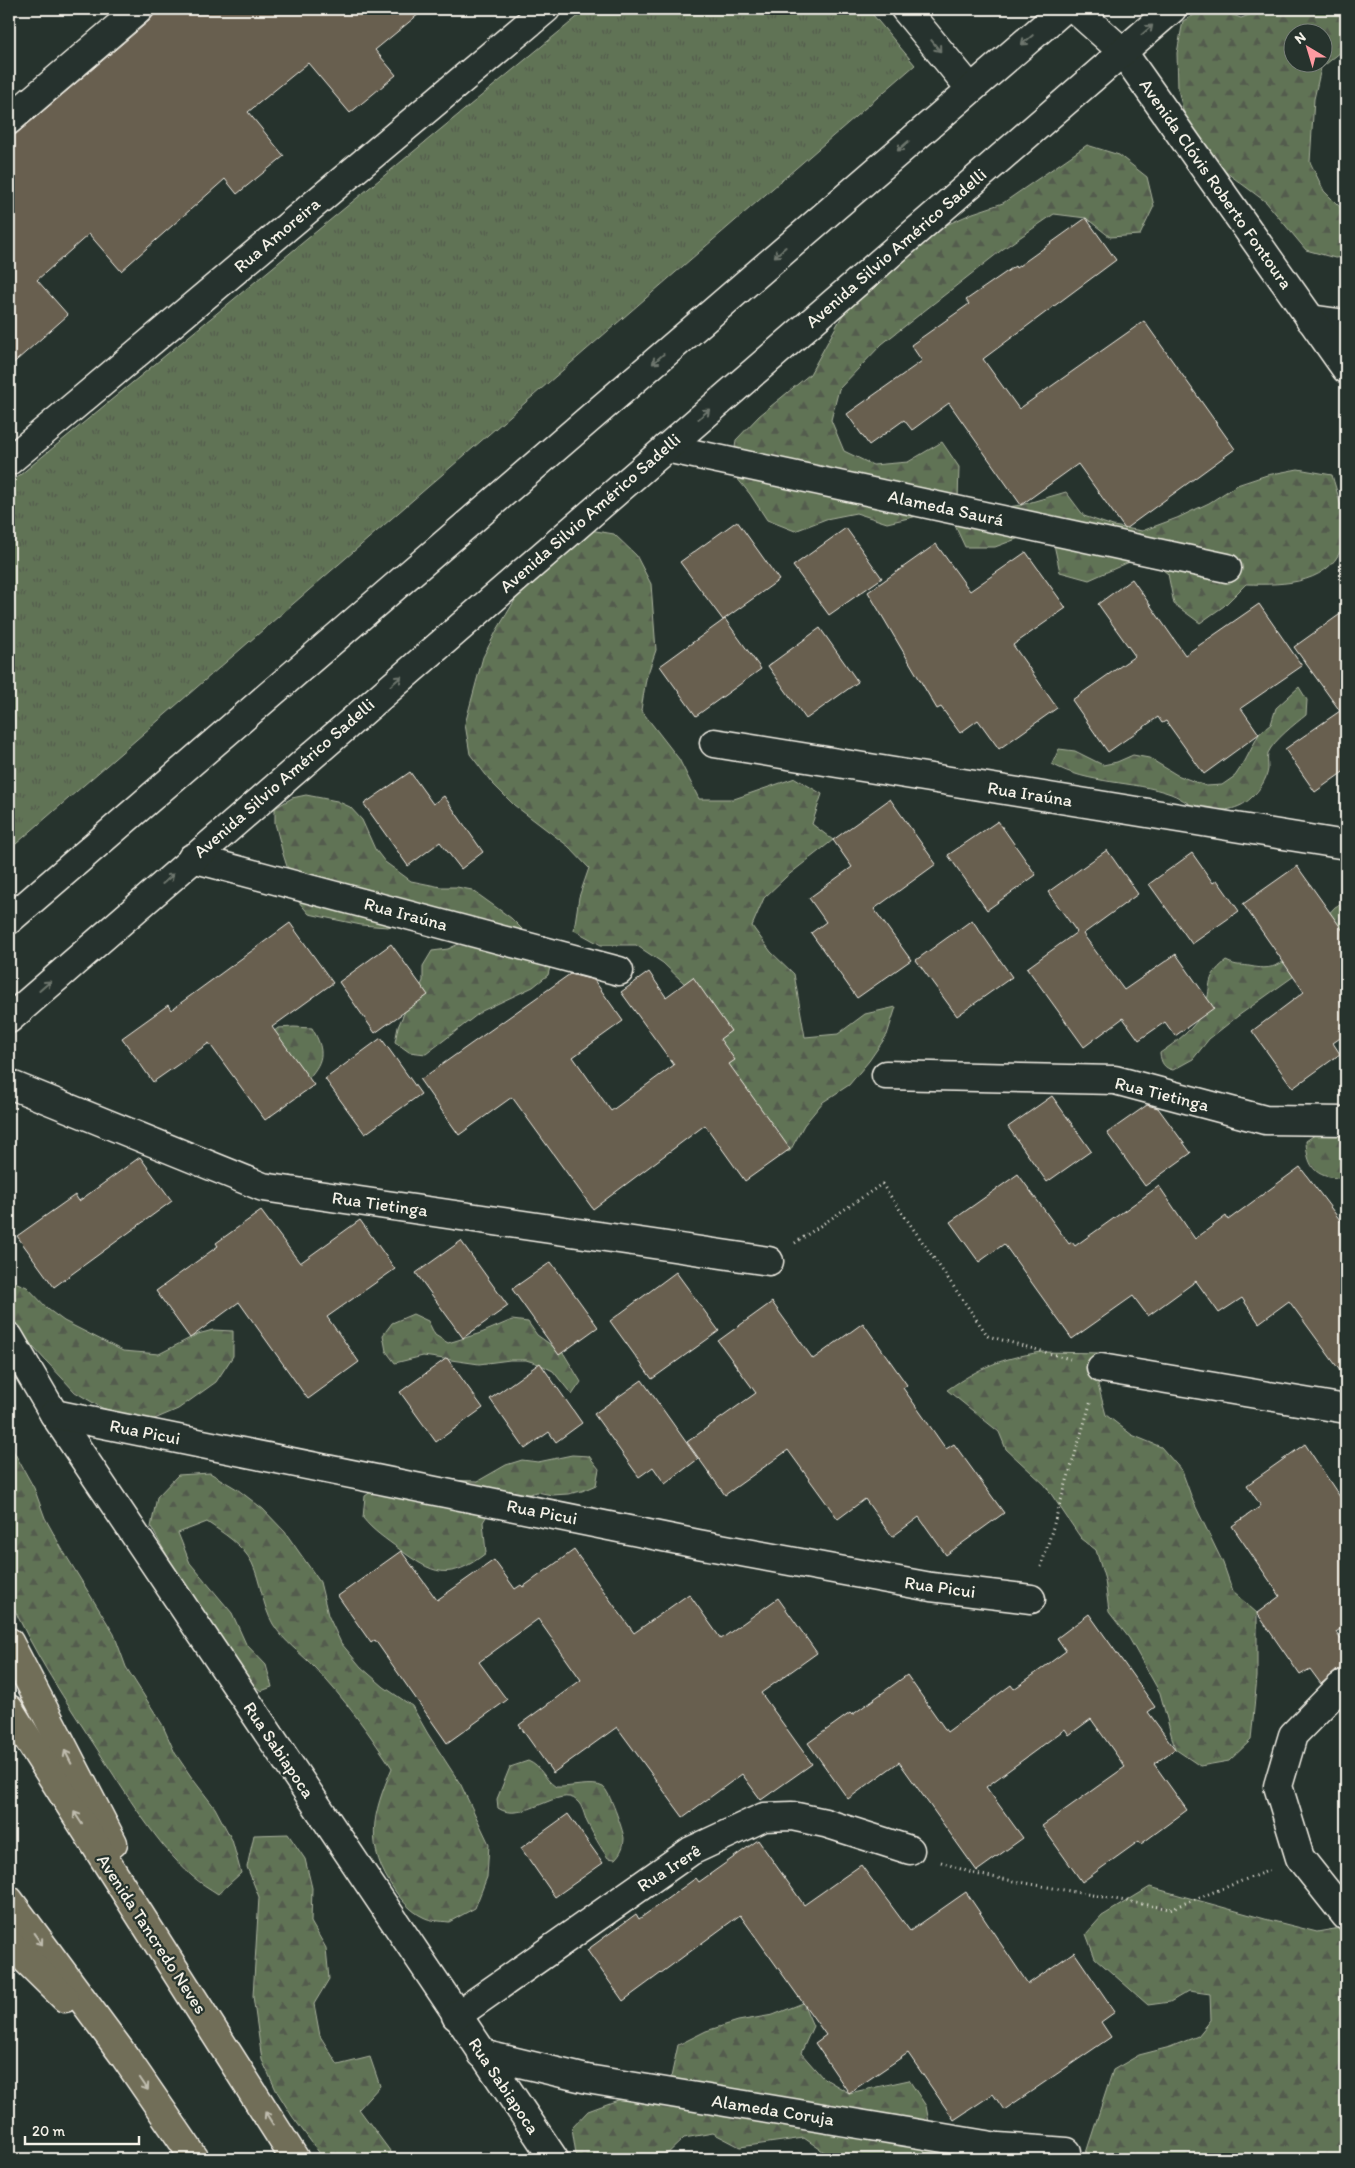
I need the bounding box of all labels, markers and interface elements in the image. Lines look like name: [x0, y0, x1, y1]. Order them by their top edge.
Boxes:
north arrow: [1282, 22, 1332, 72]
one-way arrow: [1141, 24, 1154, 36]
text: N: [1291, 29, 1309, 48]
one-way arrow: [1020, 35, 1033, 46]
one-way arrow: [930, 40, 941, 53]
street label: Avenida Clóvis Roberto Fontoura: [1135, 75, 1297, 294]
one-way arrow: [897, 140, 910, 152]
street label: Avenida Silvio Américo Sadelli: [801, 163, 991, 333]
street label: Rua Amoreira: [229, 192, 325, 277]
one-way arrow: [774, 247, 787, 258]
one-way arrow: [651, 353, 664, 364]
one-way arrow: [698, 409, 711, 420]
street label: Avenida Silvio Américo Sadelli: [495, 428, 685, 598]
street label: Alameda Saurá: [886, 485, 1007, 531]
one-way arrow: [390, 675, 403, 687]
street label: Avenida Silvio Américo Sadelli: [189, 693, 379, 863]
street label: Rua Iraúna: [986, 776, 1075, 812]
one-way arrow: [161, 874, 174, 885]
street label: Rua Iraúna: [362, 892, 451, 936]
one-way arrow: [39, 981, 52, 992]
street label: Rua Tietinga: [1112, 1072, 1212, 1117]
street label: Rua Tietinga: [331, 1186, 430, 1222]
street label: Rua Picui: [108, 1414, 182, 1450]
street label: Rua Picui: [505, 1494, 579, 1530]
street label: Rua Picui: [903, 1571, 977, 1603]
street label: Rua Sabiapoca: [239, 1697, 320, 1803]
one-way arrow: [63, 1749, 73, 1764]
one-way arrow: [73, 1812, 83, 1826]
street label: Rua Irerê: [633, 1839, 705, 1897]
street label: Avenida Tancredo Neves: [92, 1850, 212, 2018]
one-way arrow: [33, 1932, 43, 1946]
street label: Rua Sabiapoca: [464, 2033, 545, 2139]
one-way arrow: [139, 2077, 149, 2091]
street label: Alameda Coruja: [710, 2089, 836, 2131]
one-way arrow: [263, 2111, 274, 2125]
scale bar: [25, 2113, 139, 2145]
text: 20 m: [32, 2122, 66, 2140]

